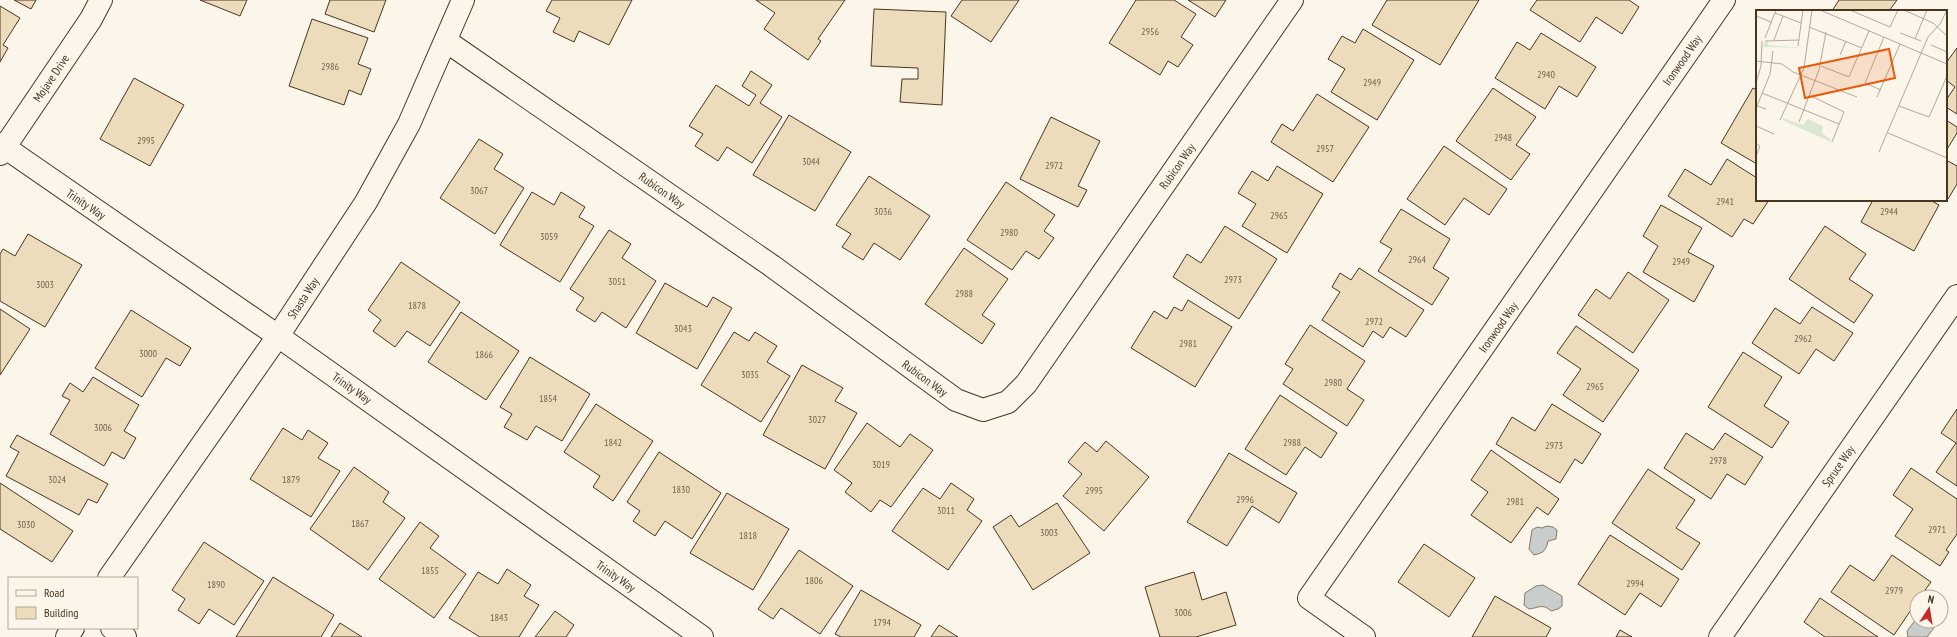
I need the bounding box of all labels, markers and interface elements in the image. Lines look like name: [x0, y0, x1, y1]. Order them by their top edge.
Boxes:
inset map: [1756, 10, 1947, 201]
house number: 2956: [1141, 25, 1160, 38]
street label: Ironwood Way: [1659, 31, 1705, 88]
street label: Mojave Drive: [30, 51, 72, 105]
house number: 2986: [321, 60, 340, 73]
house number: 2940: [1537, 68, 1556, 81]
house number: 2949: [1363, 76, 1381, 89]
house number: 2948: [1494, 131, 1512, 144]
house number: 2995: [137, 134, 155, 147]
street label: Rubicon Way: [1156, 140, 1199, 192]
house number: 2957: [1316, 142, 1334, 155]
house number: 3044: [802, 155, 821, 168]
house number: 2972: [1045, 159, 1063, 172]
street label: Rubicon Way: [636, 169, 688, 212]
house number: 3067: [470, 184, 488, 197]
street label: Trinity Way: [63, 185, 109, 223]
house number: 2941: [1716, 195, 1734, 208]
house number: 3036: [874, 205, 893, 218]
house number: 2944: [1880, 205, 1899, 218]
house number: 2965: [1270, 209, 1288, 222]
house number: 2980: [1000, 226, 1019, 239]
house number: 3059: [540, 230, 558, 243]
house number: 2964: [1408, 253, 1427, 266]
house number: 2949: [1672, 255, 1690, 268]
house number: 2973: [1224, 273, 1242, 286]
street label: Shasta Way: [284, 274, 322, 322]
house number: 3051: [608, 275, 626, 288]
house number: 3003: [36, 278, 54, 291]
house number: 2988: [955, 287, 973, 300]
street label: Ironwood Way: [1475, 298, 1521, 355]
house number: 1878: [408, 299, 426, 312]
house number: 2972: [1365, 315, 1383, 328]
house number: 3043: [674, 322, 692, 335]
house number: 2962: [1794, 332, 1812, 345]
house number: 2981: [1179, 337, 1197, 350]
house number: 3000: [139, 347, 158, 360]
house number: 1866: [475, 348, 494, 361]
street label: Rubicon Way: [899, 356, 951, 400]
house number: 3035: [741, 368, 759, 381]
street label: Trinity Way: [329, 369, 375, 407]
house number: 2980: [1324, 376, 1343, 389]
house number: 2965: [1586, 380, 1604, 393]
house number: 1854: [539, 392, 558, 405]
house number: 3027: [808, 413, 826, 426]
house number: 3006: [94, 421, 113, 434]
house number: 1842: [604, 436, 622, 449]
house number: 2988: [1283, 436, 1301, 449]
house number: 2973: [1545, 439, 1563, 452]
street label: Spruce Way: [1818, 442, 1858, 490]
house number: 2978: [1709, 454, 1727, 467]
house number: 3019: [872, 458, 890, 471]
house number: 3024: [48, 473, 67, 486]
house number: 1879: [282, 473, 300, 486]
house number: 1830: [672, 483, 691, 496]
house number: 2995: [1085, 484, 1103, 497]
house number: 2996: [1236, 493, 1255, 506]
house number: 2981: [1506, 495, 1524, 508]
house number: 3011: [937, 504, 955, 517]
house number: 1867: [351, 517, 369, 530]
house number: 3030: [17, 518, 36, 531]
house number: 2971: [1928, 523, 1946, 536]
house number: 3003: [1040, 526, 1058, 539]
house number: 1818: [739, 529, 757, 542]
street label: Trinity Way: [593, 557, 639, 595]
house number: 1855: [421, 564, 439, 577]
house number: 1806: [805, 574, 824, 587]
legend: [8, 577, 138, 629]
house number: 2994: [1626, 577, 1645, 590]
house number: 1890: [207, 578, 226, 591]
house number: 2979: [1885, 584, 1903, 597]
text: Road: [44, 585, 64, 600]
north arrow: [1909, 589, 1949, 629]
text: N: [1927, 592, 1935, 607]
text: Building: [44, 605, 79, 620]
house number: 3006: [1174, 606, 1193, 619]
house number: 1843: [490, 611, 508, 624]
house number: 1794: [873, 616, 892, 629]

